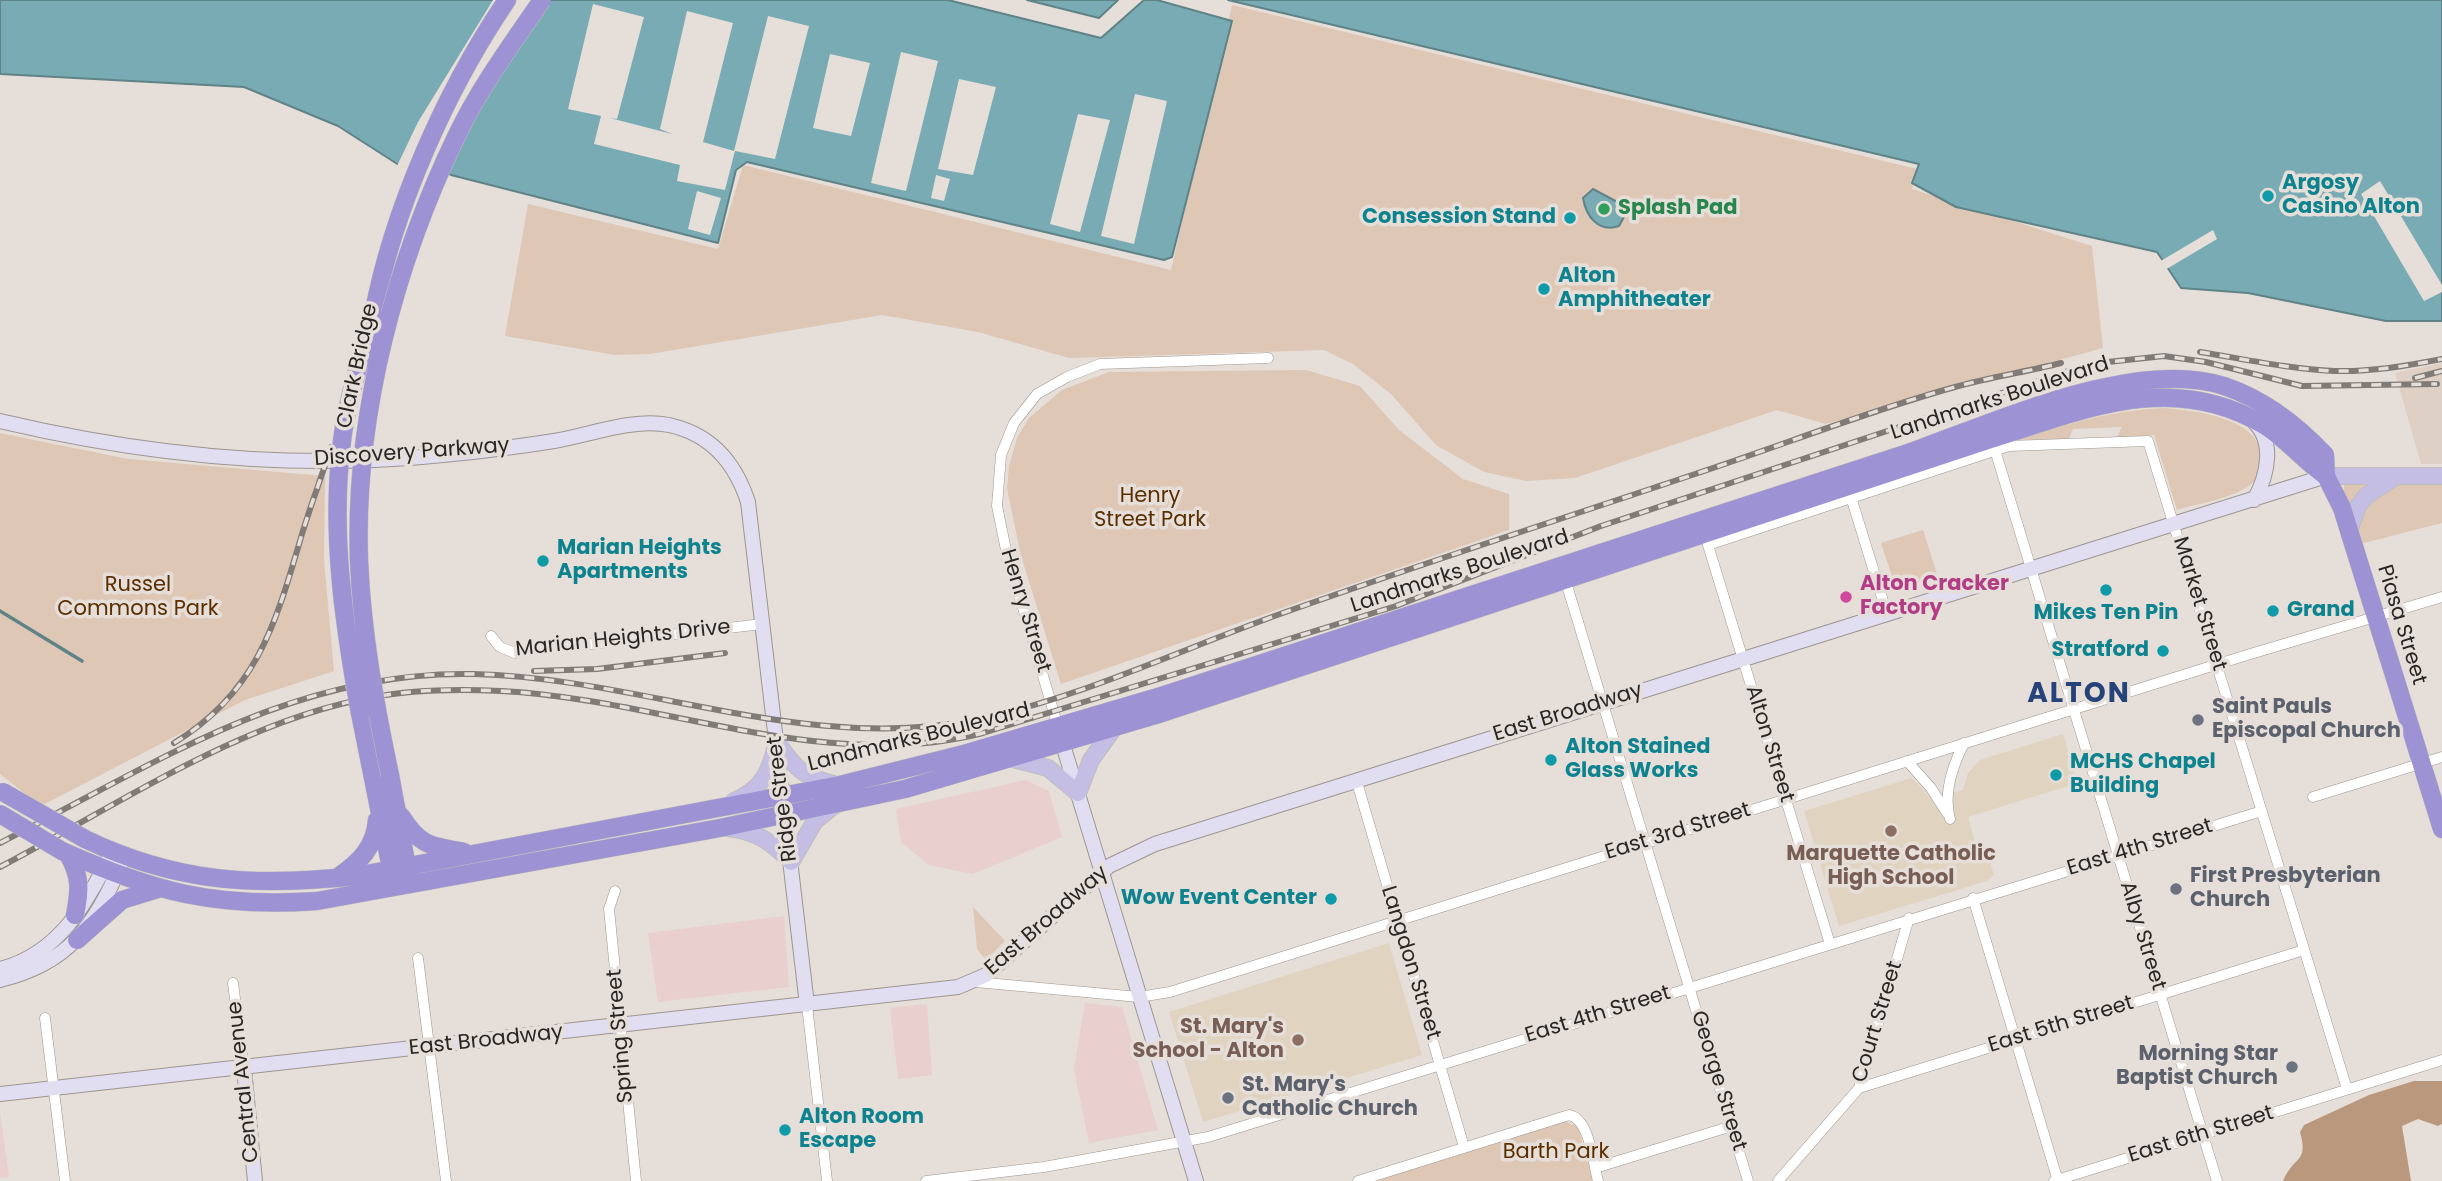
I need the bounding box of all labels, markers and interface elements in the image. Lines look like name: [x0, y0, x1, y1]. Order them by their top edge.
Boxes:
place label: Argosy Casino Alton: [2282, 171, 2420, 221]
marker: Argosy Casino Alton: [2260, 188, 2276, 204]
place label: Splash Pad: [1618, 196, 1738, 222]
marker: Splash Pad: [1596, 201, 1612, 217]
place label: Consession Stand: [1362, 205, 1556, 231]
marker: Consession Stand: [1562, 210, 1578, 226]
place label: Alton Amphitheater: [1558, 264, 1711, 314]
marker: Alton Amphitheater: [1536, 281, 1552, 297]
street label: Clark Bridge: [332, 301, 384, 431]
street label: Landmarks Boulevard: [1888, 352, 2112, 446]
street label: Discovery Parkway: [314, 434, 510, 472]
park label: Henry Street Park: [1094, 484, 1206, 534]
street label: Landmarks Boulevard: [1348, 525, 1572, 619]
street label: Market Street: [2167, 534, 2231, 674]
place label: Marian Heights Apartments: [557, 536, 722, 586]
street label: Henry Street: [994, 546, 1056, 676]
marker: Marian Heights Apartments: [535, 553, 551, 569]
street label: Piasa Street: [2371, 562, 2431, 688]
place label: Alton Cracker Factory: [1860, 572, 2009, 622]
park label: Russel Commons Park: [57, 573, 219, 623]
marker: Mikes Ten Pin: [2098, 582, 2114, 598]
marker: Alton Cracker Factory: [1838, 589, 1854, 605]
place label: Grand: [2287, 598, 2355, 624]
place label: Mikes Ten Pin: [2034, 601, 2178, 627]
marker: Grand: [2265, 603, 2281, 619]
street label: Marian Heights Drive: [514, 615, 732, 663]
place label: Stratford: [2052, 638, 2149, 664]
marker: Stratford: [2155, 643, 2171, 659]
street label: East Broadway: [1490, 678, 1646, 748]
district label: ALTON: [2028, 678, 2130, 712]
street label: Alton Street: [1739, 682, 1799, 806]
place label: Saint Pauls Episcopal Church: [2212, 695, 2401, 745]
street label: Landmarks Boulevard: [805, 698, 1033, 778]
marker: Saint Pauls Episcopal Church: [2190, 712, 2206, 728]
street label: Ridge Street: [763, 735, 803, 863]
place label: Alton Stained Glass Works: [1565, 735, 1710, 785]
place label: MCHS Chapel Building: [2070, 750, 2216, 800]
marker: Alton Stained Glass Works: [1543, 752, 1559, 768]
marker: MCHS Chapel Building: [2048, 767, 2064, 783]
street label: East 3rd Street: [1602, 798, 1754, 866]
street label: East 4th Street: [2064, 814, 2216, 882]
marker: Marquette Catholic High School: [1883, 823, 1899, 839]
place label: Marquette Catholic High School: [1786, 842, 1996, 892]
street label: East Broadway: [980, 861, 1114, 981]
place label: First Presbyterian Church: [2190, 864, 2381, 914]
street label: Alby Street: [2114, 879, 2170, 993]
marker: First Presbyterian Church: [2168, 881, 2184, 897]
street label: Langdon Street: [1375, 883, 1445, 1043]
place label: Wow Event Center: [1121, 886, 1317, 912]
marker: Wow Event Center: [1323, 891, 1339, 907]
street label: Court Street: [1848, 958, 1908, 1086]
street label: Spring Street: [603, 968, 639, 1104]
street label: East 4th Street: [1522, 981, 1674, 1049]
street label: East 5th Street: [1985, 991, 2137, 1059]
street label: Central Avenue: [223, 1000, 265, 1164]
street label: George Street: [1685, 1008, 1751, 1154]
place label: St. Mary's School - Alton: [1132, 1015, 1284, 1065]
street label: East Broadway: [408, 1020, 564, 1062]
marker: St. Mary's School - Alton: [1290, 1032, 1306, 1048]
place label: Morning Star Baptist Church: [2116, 1042, 2278, 1092]
marker: Morning Star Baptist Church: [2284, 1059, 2300, 1075]
place label: St. Mary's Catholic Church: [1242, 1073, 1418, 1123]
marker: St. Mary's Catholic Church: [1220, 1090, 1236, 1106]
street label: East 6th Street: [2125, 1101, 2277, 1169]
place label: Alton Room Escape: [799, 1105, 924, 1155]
marker: Alton Room Escape: [777, 1122, 793, 1138]
park label: Barth Park: [1503, 1140, 1609, 1166]

